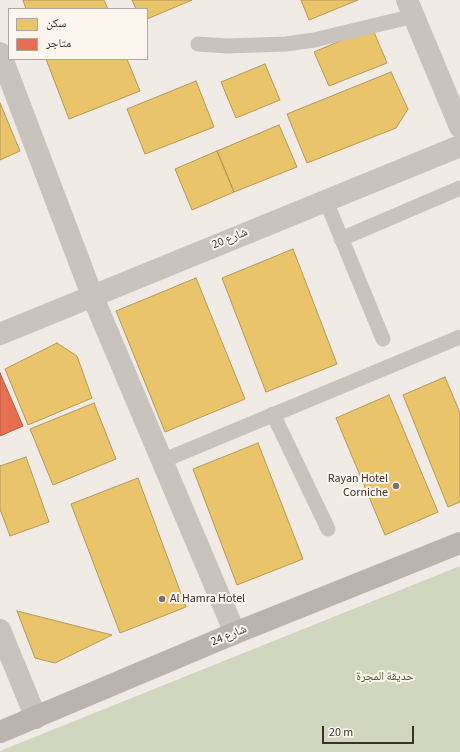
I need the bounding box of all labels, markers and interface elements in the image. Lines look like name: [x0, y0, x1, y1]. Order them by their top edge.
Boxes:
legend: [8, 8, 148, 60]
text: سكن: [46, 15, 66, 32]
text: متاجر: [46, 35, 71, 52]
street label: شارع 20: [210, 225, 250, 253]
place label: Rayan Hotel Corniche: [328, 472, 388, 500]
marker: Rayan Hotel Corniche: [391, 481, 401, 491]
place label: Al Hamra Hotel: [170, 592, 245, 606]
marker: Al Hamra Hotel: [157, 594, 167, 604]
street label: شارع 24: [209, 622, 249, 650]
park label: حديقة المجرة: [356, 670, 414, 684]
scale bar: [324, 718, 416, 744]
text: 20 m: [329, 724, 353, 741]

